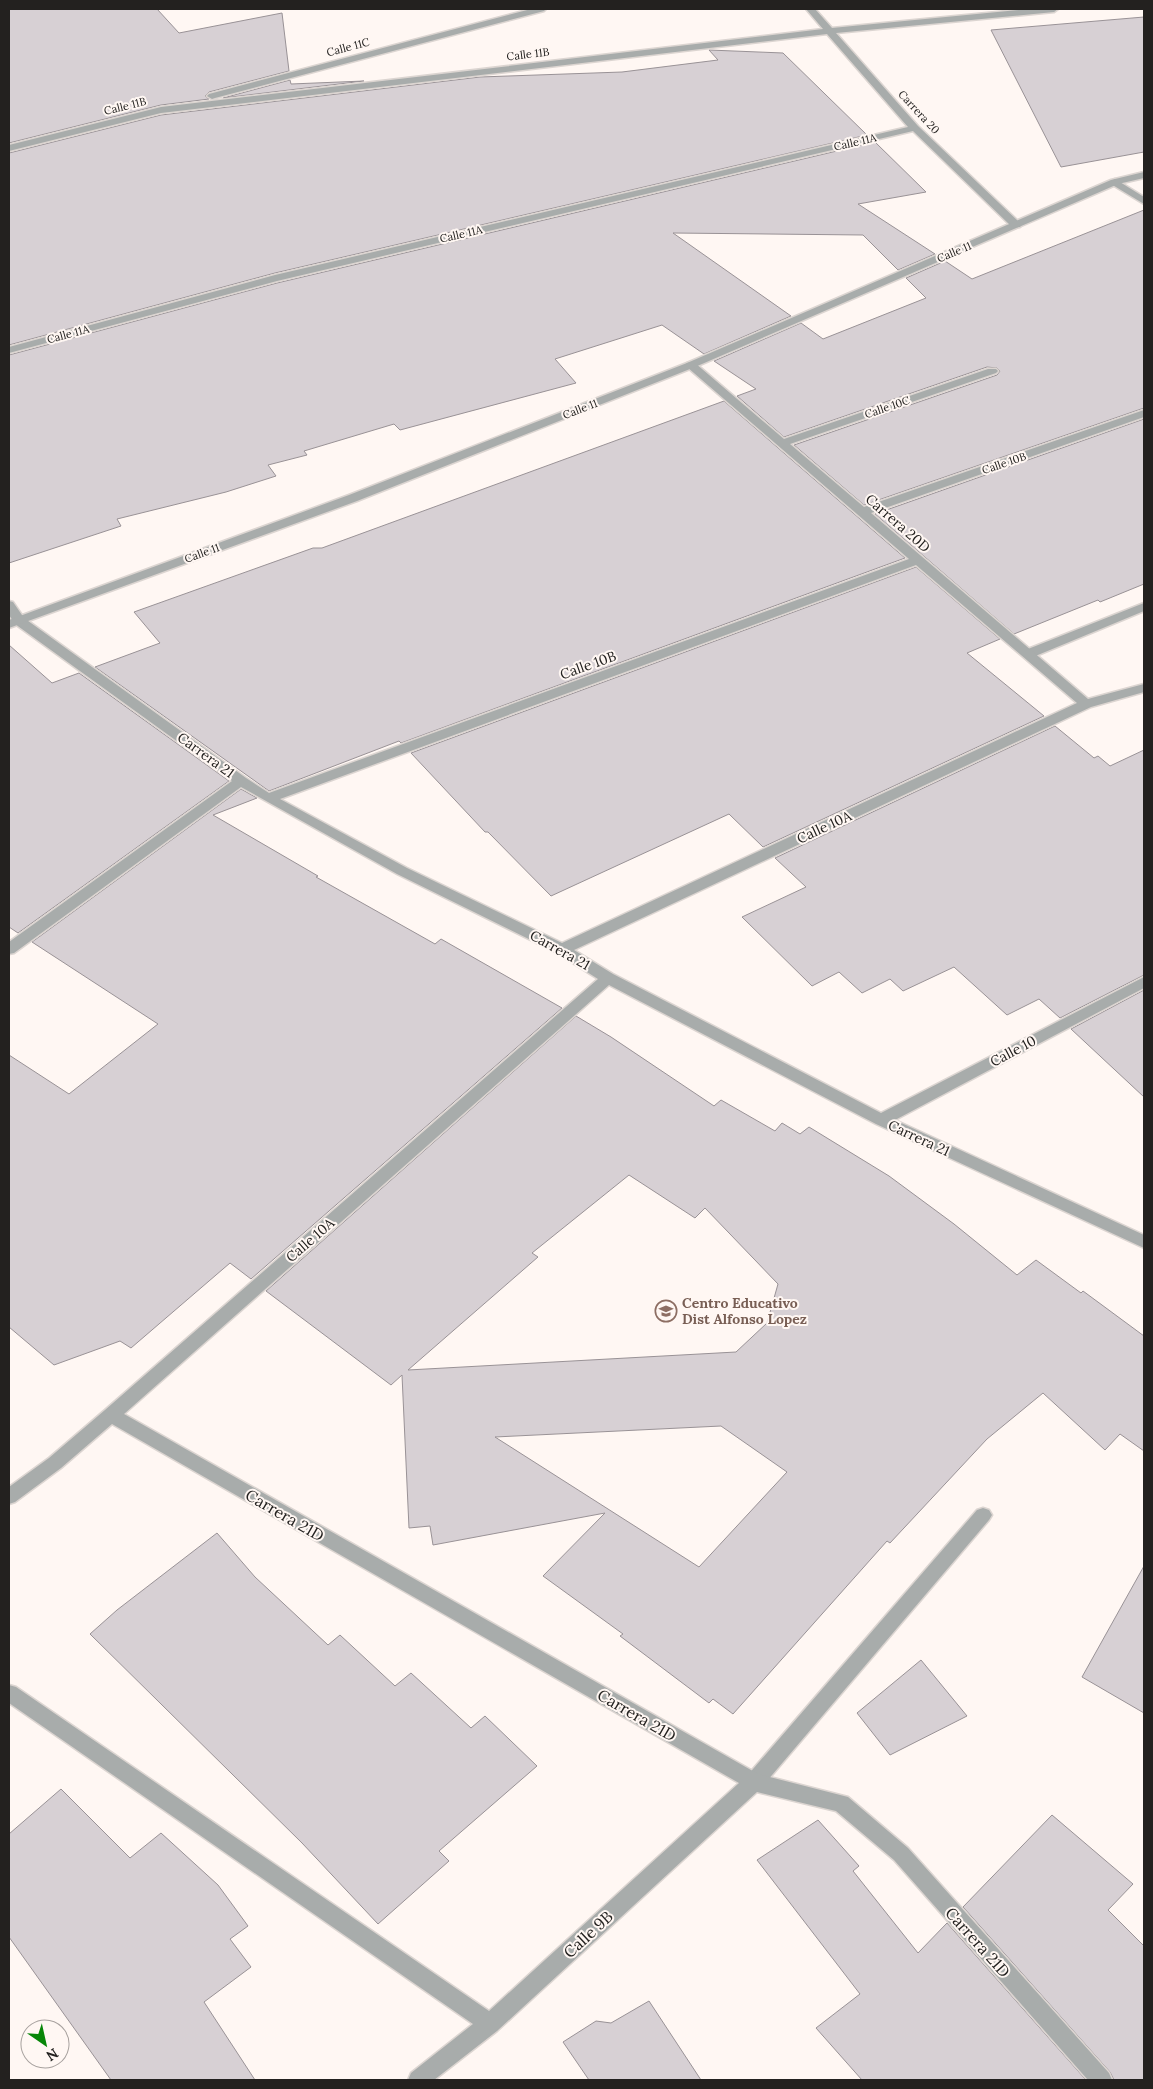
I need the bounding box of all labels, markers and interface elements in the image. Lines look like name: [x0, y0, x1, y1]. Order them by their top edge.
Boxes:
street label: Calle 11C: [325, 34, 371, 59]
street label: Calle 11B: [506, 44, 550, 64]
street label: Carrera 20: [895, 87, 943, 137]
street label: Calle 11B: [102, 94, 148, 118]
street label: Calle 11A: [832, 130, 879, 154]
street label: Calle 11A: [438, 222, 485, 246]
street label: Calle 11: [935, 238, 973, 266]
street label: Calle 11A: [45, 321, 92, 346]
street label: Calle 10C: [863, 393, 912, 421]
street label: Calle 11: [561, 396, 599, 422]
street label: Calle 10B: [980, 449, 1028, 477]
street label: Carrera 20D: [862, 490, 934, 556]
street label: Calle 11: [183, 540, 221, 566]
street label: Calle 10B: [557, 646, 619, 683]
street label: Carrera 21: [174, 728, 238, 782]
street label: Calle 10A: [794, 806, 855, 848]
street label: Carrera 21: [527, 926, 593, 974]
street label: Calle 10: [987, 1031, 1039, 1071]
street label: Carrera 21: [885, 1116, 953, 1160]
street label: Calle 10A: [282, 1214, 338, 1266]
place label: Centro Educativo Dist Alfonso Lopez: [682, 1294, 807, 1328]
school or university icon: Centro Educativo Dist Alfonso Lopez: [654, 1299, 678, 1323]
street label: Carrera 21D: [242, 1484, 328, 1546]
street label: Carrera 21D: [594, 1684, 680, 1746]
street label: Carrera 21D: [941, 1903, 1015, 1981]
street label: Calle 9B: [559, 1906, 617, 1962]
north arrow: [20, 2019, 70, 2069]
text: N: [43, 2044, 62, 2065]

